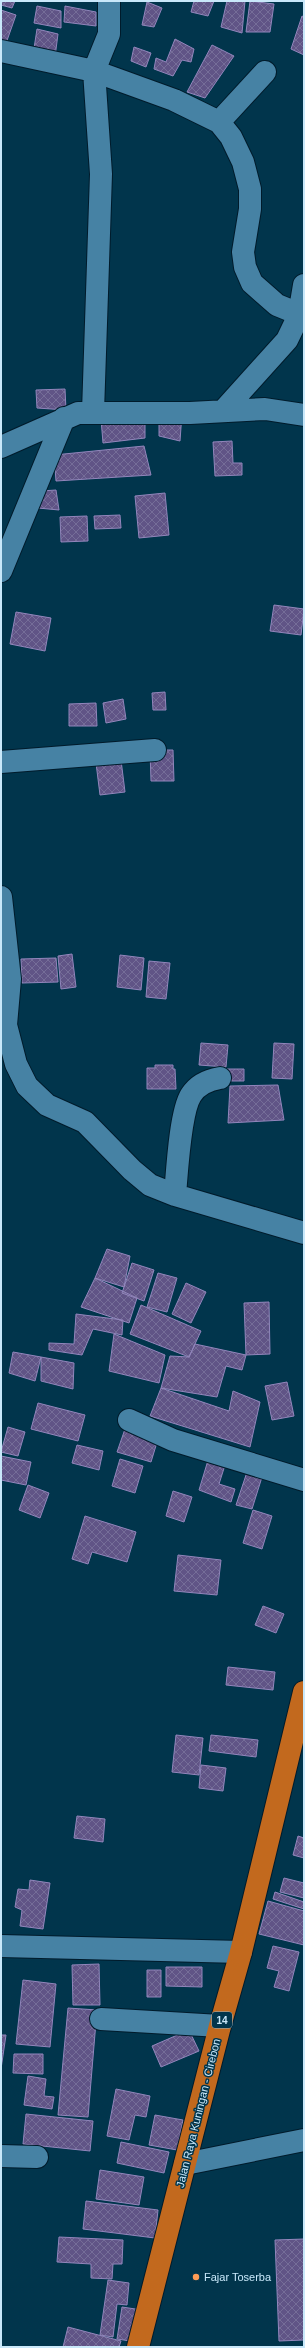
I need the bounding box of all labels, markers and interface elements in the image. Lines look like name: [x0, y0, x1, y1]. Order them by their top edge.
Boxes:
road number: 14: [212, 2012, 232, 2028]
street label: Jalan Raya Kuningan - Cirebon: [174, 2037, 222, 2189]
place label: Fajar Toserba: [204, 2271, 272, 2283]
marker: Fajar Toserba: [191, 2272, 201, 2282]

